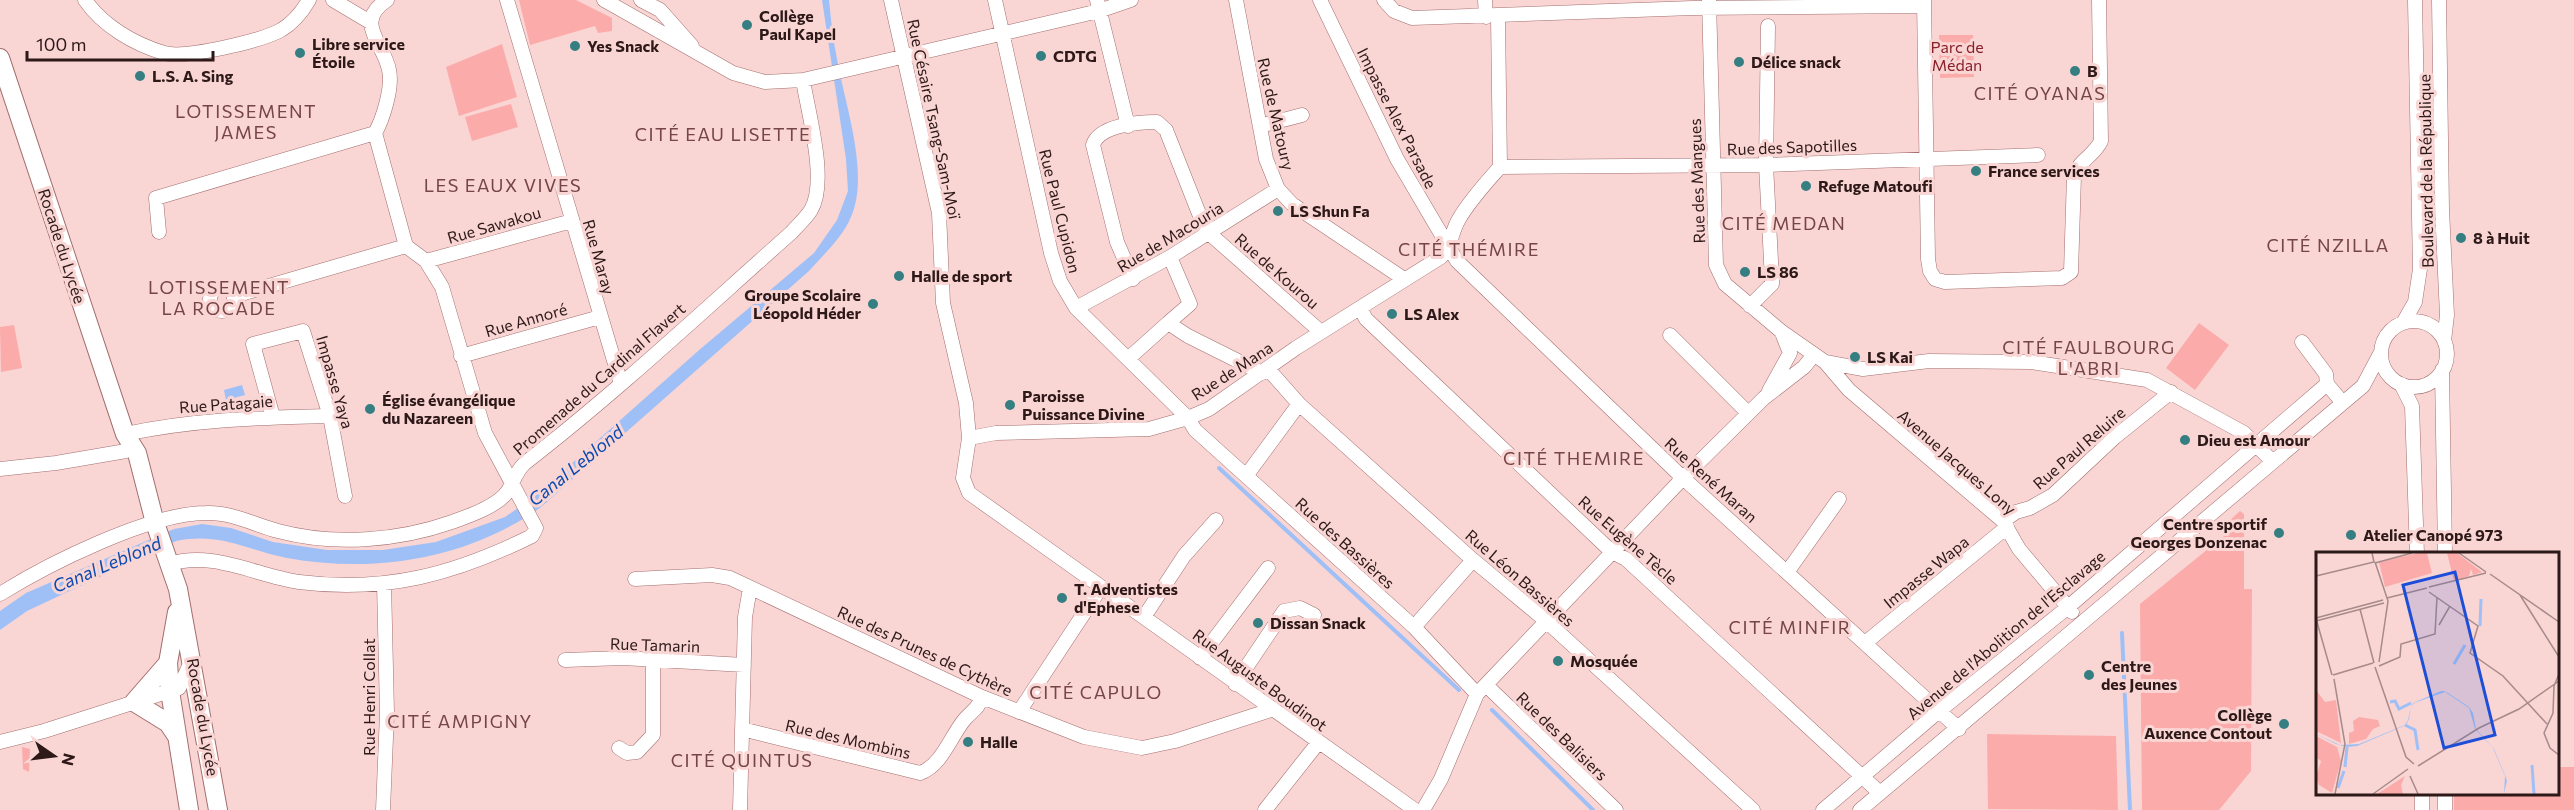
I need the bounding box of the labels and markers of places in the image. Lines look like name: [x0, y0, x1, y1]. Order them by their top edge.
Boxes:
place label: Collège Paul Kapel: [759, 6, 836, 43]
marker: Collège Paul Kapel: [740, 18, 754, 32]
place label: Libre service Étoile: [312, 34, 405, 71]
place label: Yes Snack: [587, 36, 660, 55]
marker: Yes Snack: [568, 39, 582, 53]
marker: Libre service Étoile: [293, 46, 307, 60]
place label: CDTG: [1053, 46, 1097, 65]
marker: CDTG: [1034, 49, 1048, 63]
place label: Délice snack: [1751, 52, 1842, 71]
marker: Délice snack: [1732, 55, 1746, 69]
place label: B: [2087, 61, 2098, 80]
marker: B: [2068, 64, 2082, 78]
place label: L.S. A. Sing: [152, 66, 234, 85]
marker: L.S. A. Sing: [133, 69, 147, 83]
place label: France services: [1988, 161, 2100, 180]
marker: France services: [1969, 164, 1983, 178]
place label: Refuge Matoufi: [1818, 176, 1933, 195]
marker: Refuge Matoufi: [1799, 179, 1813, 193]
place label: LS Shun Fa: [1290, 201, 1370, 220]
marker: LS Shun Fa: [1271, 204, 1285, 218]
place label: 8 à Huit: [2473, 228, 2530, 247]
marker: 8 à Huit: [2454, 231, 2468, 245]
place label: LS 86: [1757, 262, 1799, 281]
marker: LS 86: [1738, 265, 1752, 279]
place label: Halle de sport: [911, 266, 1013, 285]
marker: Halle de sport: [892, 269, 906, 283]
place label: Groupe Scolaire Léopold Héder: [744, 285, 861, 322]
marker: Groupe Scolaire Léopold Héder: [866, 297, 880, 311]
place label: LS Alex: [1404, 304, 1459, 323]
marker: LS Alex: [1385, 307, 1399, 321]
place label: LS Kai: [1867, 347, 1913, 366]
marker: LS Kai: [1848, 350, 1862, 364]
place label: Paroisse Puissance Divine: [1022, 386, 1145, 423]
place label: Église évangélique du Nazareen: [382, 390, 515, 427]
marker: Paroisse Puissance Divine: [1003, 398, 1017, 412]
marker: Église évangélique du Nazareen: [363, 402, 377, 416]
place label: Dieu est Amour: [2197, 430, 2311, 449]
marker: Dieu est Amour: [2178, 433, 2192, 447]
place label: Centre sportif Georges Donzenac: [2131, 514, 2267, 551]
place label: Atelier Canopé 973: [2363, 525, 2503, 544]
marker: Centre sportif Georges Donzenac: [2272, 526, 2286, 540]
marker: Atelier Canopé 973: [2344, 528, 2358, 542]
place label: T. Adventistes d'Ephese: [1074, 579, 1178, 616]
marker: T. Adventistes d'Ephese: [1055, 591, 1069, 605]
place label: Dissan Snack: [1270, 613, 1367, 632]
marker: Dissan Snack: [1251, 616, 1265, 630]
place label: Mosquée: [1570, 651, 1638, 670]
marker: Mosquée: [1551, 654, 1565, 668]
place label: Centre des Jeunes: [2101, 656, 2177, 693]
marker: Centre des Jeunes: [2082, 668, 2096, 682]
place label: Collège Auxence Contout: [2144, 705, 2272, 742]
marker: Collège Auxence Contout: [2277, 717, 2291, 731]
place label: Halle: [980, 732, 1018, 751]
marker: Halle: [961, 735, 975, 749]

